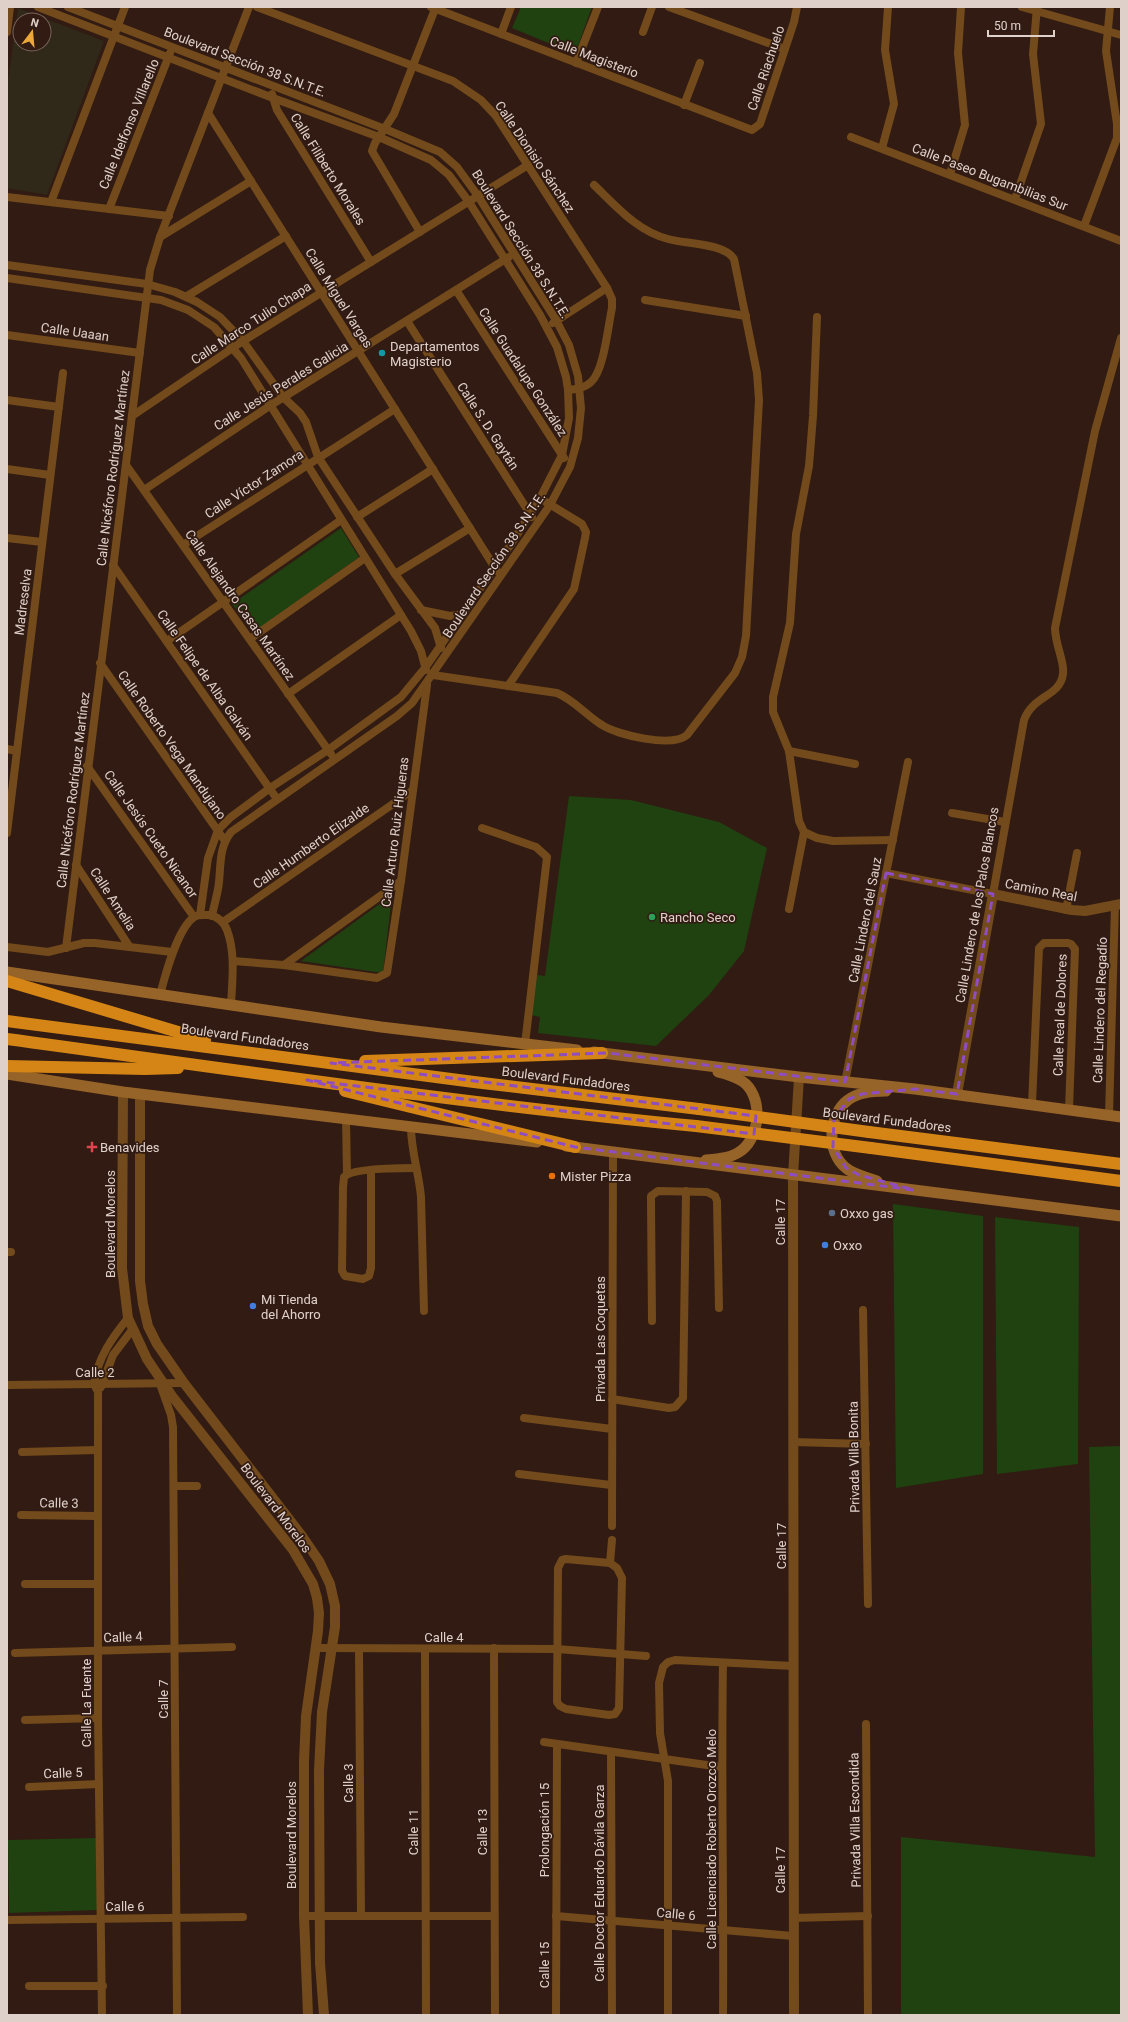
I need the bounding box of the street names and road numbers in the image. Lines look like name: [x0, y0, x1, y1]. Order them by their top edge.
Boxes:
street label: Boulevard Sección 38 S.N.T.E.: [162, 24, 328, 100]
street label: Calle Riachuelo: [744, 24, 788, 112]
street label: Calle Magisterio: [548, 33, 640, 81]
street label: Calle Idelfonso Villarello: [96, 57, 162, 191]
street label: Calle Dionisio Sánchez: [492, 98, 578, 216]
street label: Calle Filiberto Morales: [287, 110, 369, 228]
street label: Calle Paseo Bugambilias Sur: [910, 140, 1071, 214]
street label: Boulevard Sección 38 S.N.T.E.: [469, 167, 573, 321]
street label: Calle Miguel Vargas: [302, 245, 376, 351]
street label: Calle Marco Tulio Chapa: [188, 279, 314, 367]
street label: Calle Guadalupe González: [476, 305, 571, 440]
street label: Calle Uaaan: [40, 320, 110, 344]
street label: Calle Jesús Perales Galicia: [211, 338, 351, 434]
street label: Calle Nicéforo Rodríguez Martínez: [94, 369, 133, 567]
street label: Calle S. D. Gaytán: [454, 379, 522, 473]
street label: Calle Víctor Zamora: [202, 447, 306, 521]
street label: Boulevard Sección 38 S.N.T.E.: [440, 489, 548, 641]
street label: Calle Alejandro Casas Martínez: [182, 527, 298, 684]
street label: Madreselva: [11, 568, 35, 636]
street label: Calle Felipe de Alba Galván: [154, 607, 256, 743]
street label: Calle Roberto Vega Mandujano: [115, 668, 229, 822]
street label: Calle Nicéforo Rodríguez Martínez: [54, 691, 93, 889]
street label: Calle Arturo Ruiz Higueras: [378, 756, 412, 908]
street label: Calle Jesús Cueto Nicanor: [101, 767, 201, 901]
street label: Calle Humberto Elizalde: [250, 800, 372, 892]
street label: Calle Lindero de los Palos Blancos: [952, 806, 1002, 1004]
street label: Calle Lindero del Sauz: [845, 855, 885, 984]
street label: Calle Amelia: [87, 865, 139, 933]
street label: Camino Real: [1004, 876, 1078, 904]
street label: Calle Lindero del Regadío: [1090, 937, 1110, 1083]
street label: Calle Real de Dolores: [1050, 953, 1070, 1076]
street label: Boulevard Fundadores: [180, 1021, 310, 1053]
street label: Boulevard Fundadores: [501, 1064, 631, 1094]
street label: Boulevard Fundadores: [822, 1105, 952, 1135]
street label: Boulevard Morelos: [103, 1170, 118, 1278]
street label: Calle 17: [773, 1199, 788, 1245]
street label: Privada Las Coquetas: [593, 1276, 608, 1402]
street label: Calle 2: [75, 1365, 115, 1380]
street label: Privada Villa Bonita: [846, 1401, 862, 1513]
street label: Boulevard Morelos: [238, 1460, 315, 1556]
street label: Calle 3: [39, 1495, 79, 1511]
street label: Calle 17: [774, 1523, 789, 1569]
street label: Calle 4: [103, 1629, 144, 1645]
street label: Calle 4: [424, 1630, 464, 1645]
street label: Calle La Fuente: [79, 1659, 94, 1747]
street label: Calle 7: [156, 1679, 171, 1719]
street label: Calle Licenciado Roberto Orozco Melo: [704, 1729, 719, 1949]
street label: Privada Villa Escondida: [846, 1752, 864, 1888]
street label: Calle 3: [341, 1763, 356, 1803]
street label: Calle 5: [43, 1765, 83, 1781]
street label: Boulevard Morelos: [284, 1781, 299, 1889]
street label: Prolongación 15: [537, 1783, 552, 1877]
street label: Calle Doctor Eduardo Dávila Garza: [592, 1784, 607, 1982]
street label: Calle 11: [406, 1809, 421, 1855]
street label: Calle 13: [475, 1809, 490, 1855]
street label: Calle 17: [773, 1847, 788, 1893]
street label: Calle 6: [105, 1899, 145, 1914]
street label: Calle 6: [656, 1905, 696, 1923]
street label: Calle 15: [537, 1942, 552, 1988]

